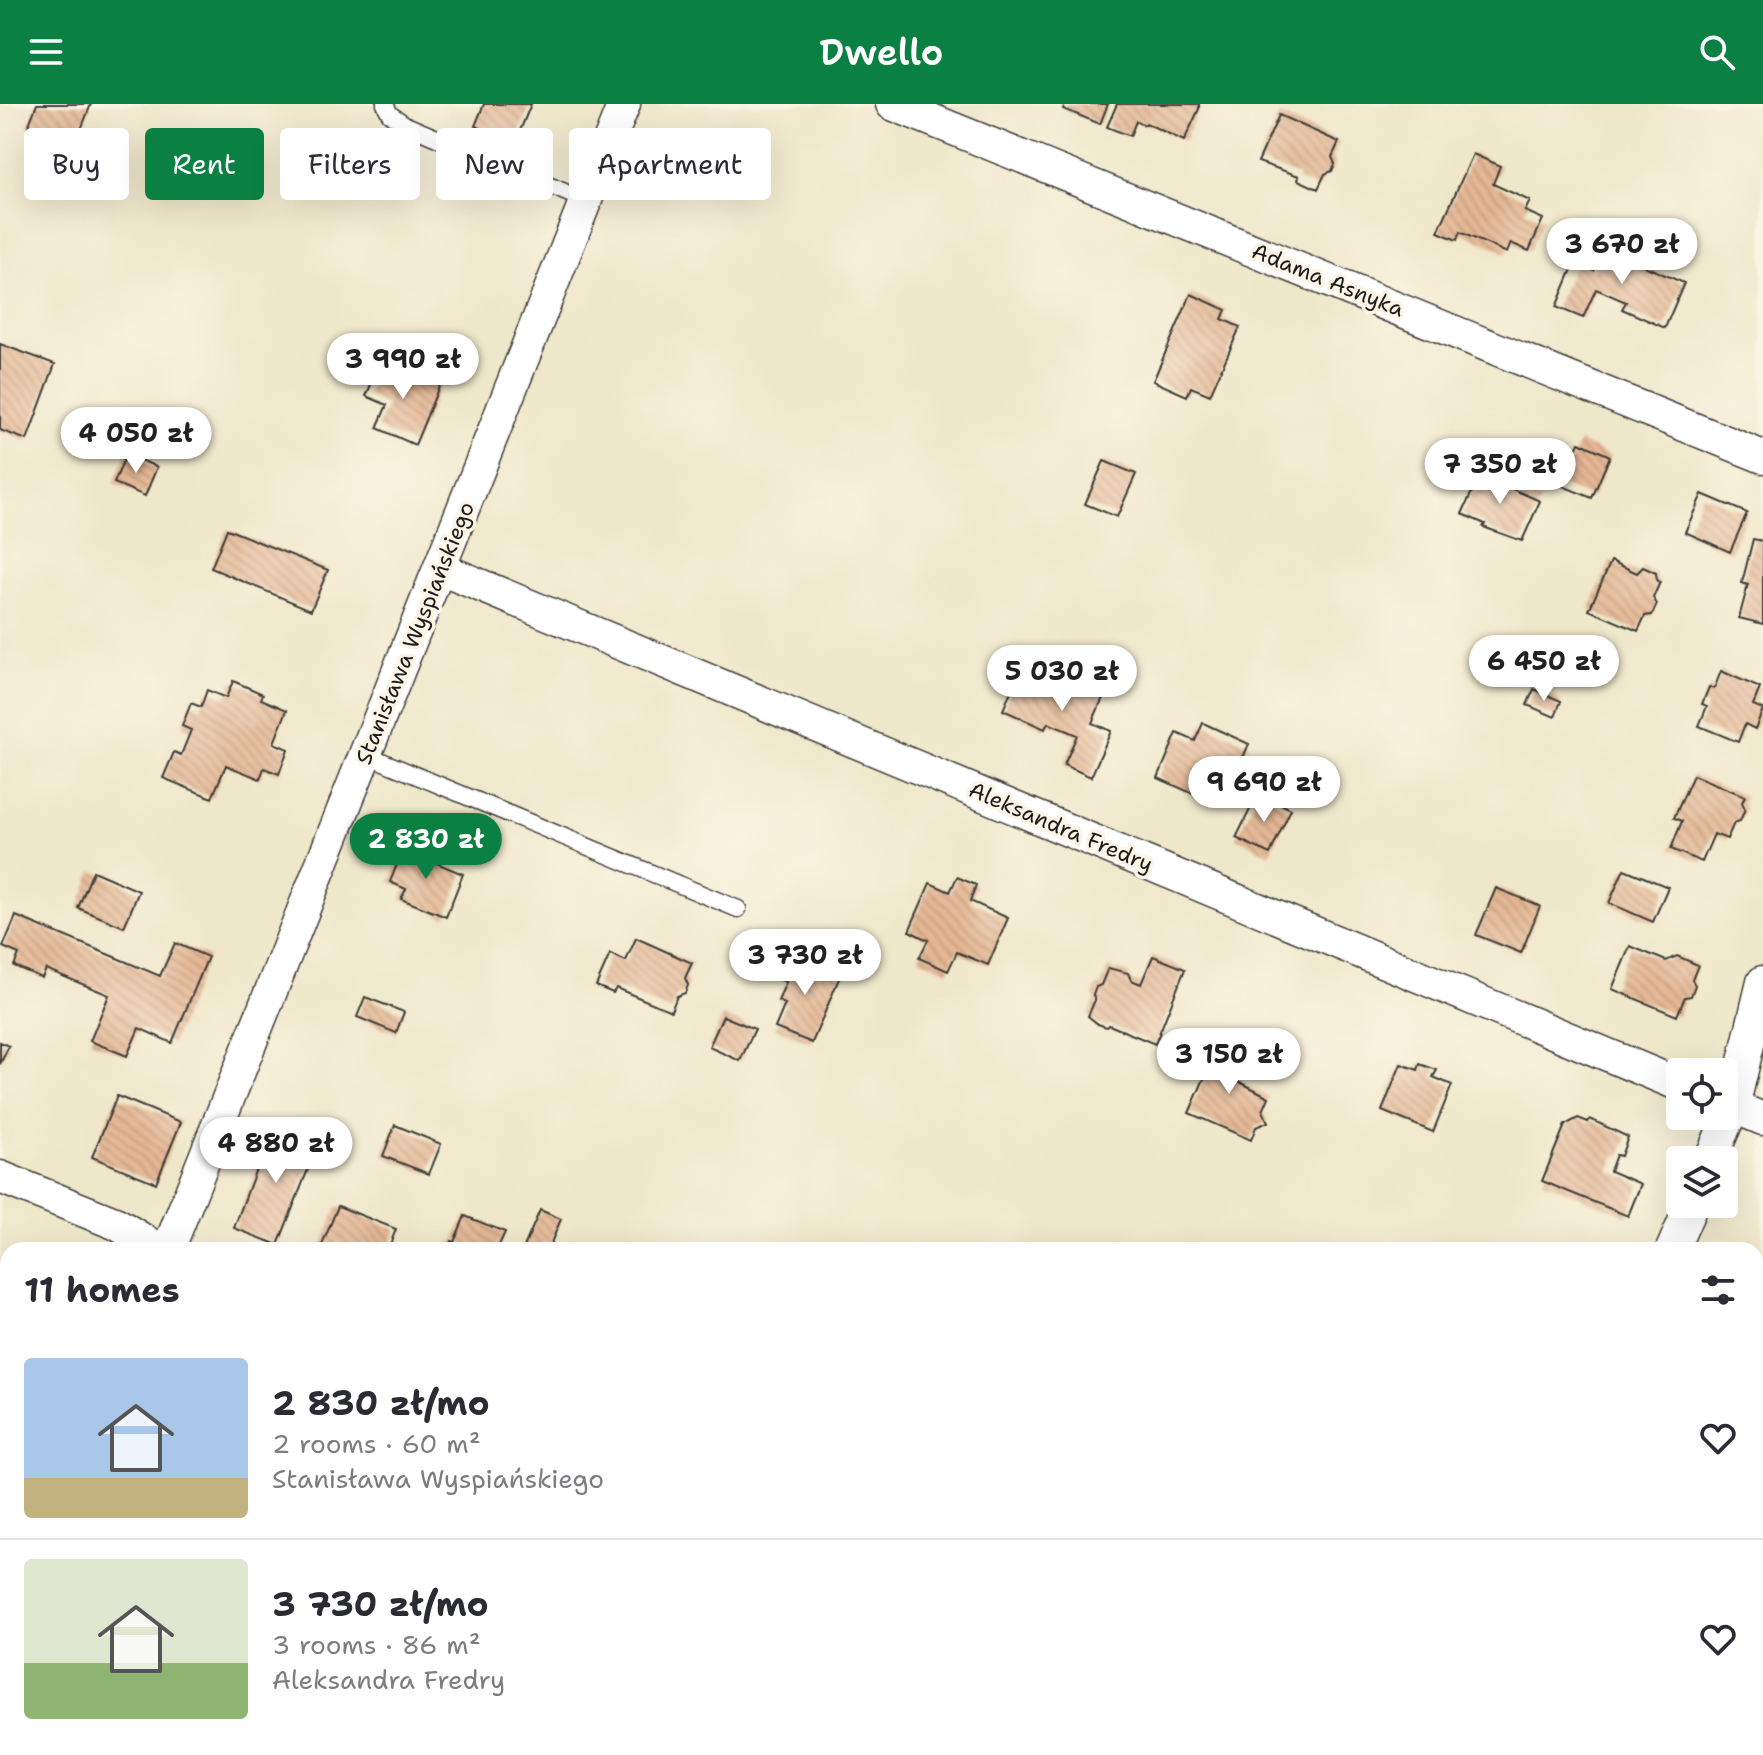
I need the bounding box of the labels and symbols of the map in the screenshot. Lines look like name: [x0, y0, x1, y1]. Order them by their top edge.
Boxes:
pin: 3 670 zł: [1539, 218, 1705, 286]
street label: Adama Asnyka: [1248, 236, 1409, 324]
pin: 3 990 zł: [320, 333, 486, 401]
pin: 4 050 zł: [53, 407, 219, 475]
pin: 7 350 zł: [1417, 438, 1583, 506]
street label: Stanisława Wyspiańskiego: [349, 497, 481, 769]
pin: 6 450 zł: [1461, 635, 1627, 703]
pin: 5 030 zł: [979, 645, 1145, 713]
pin: 9 690 zł: [1181, 756, 1347, 824]
street label: Aleksandra Fredry: [965, 775, 1157, 879]
pin: 2 830 zł: [343, 813, 509, 881]
pin: 3 730 zł: [722, 929, 888, 997]
pin: 3 150 zł: [1146, 1028, 1312, 1096]
pin: 4 880 zł: [193, 1117, 359, 1185]

